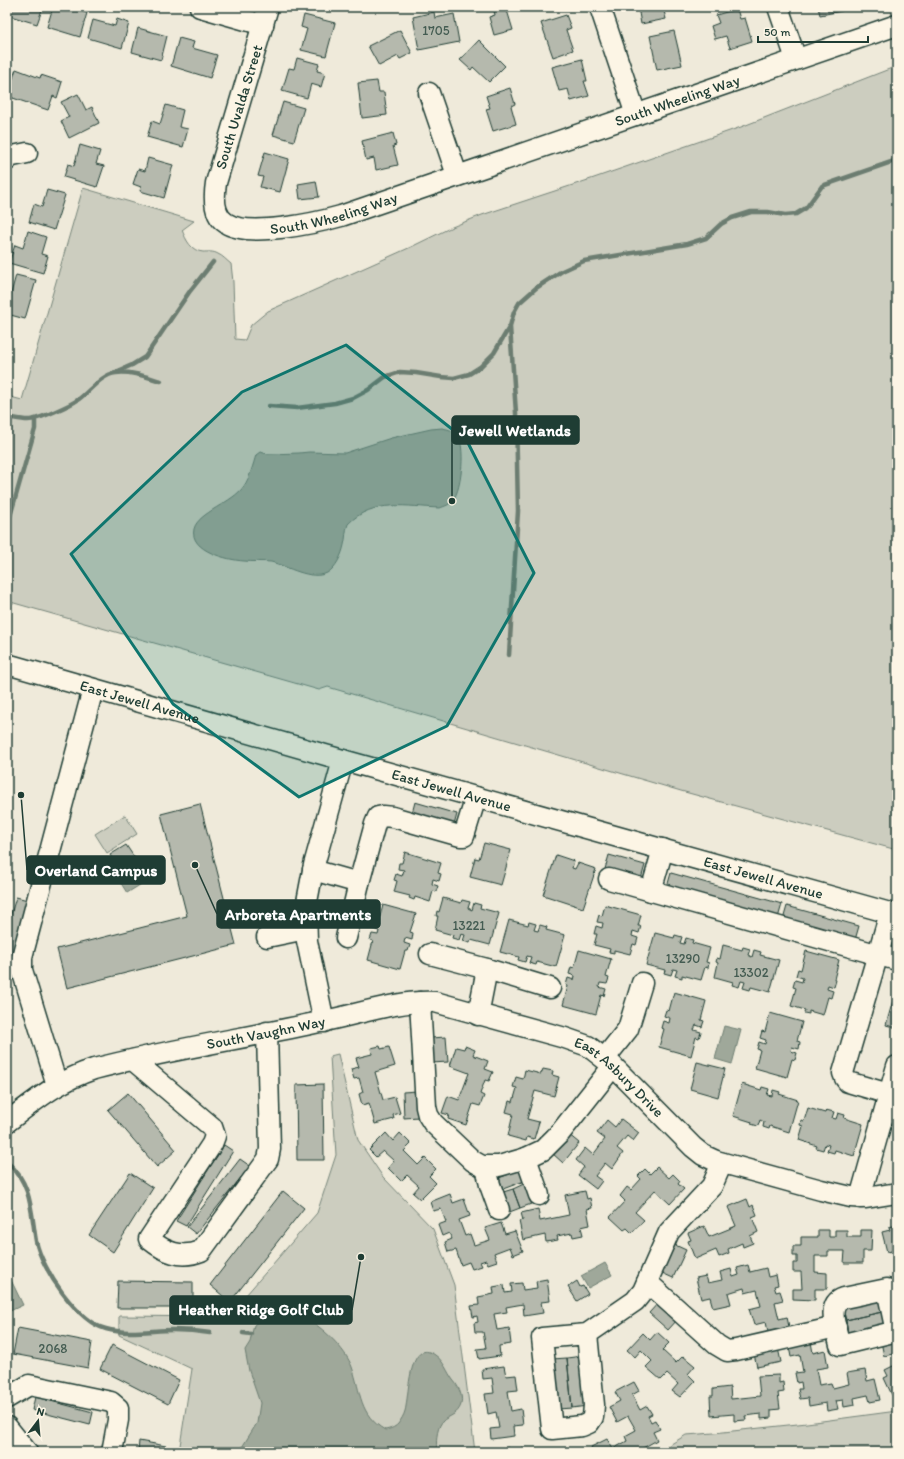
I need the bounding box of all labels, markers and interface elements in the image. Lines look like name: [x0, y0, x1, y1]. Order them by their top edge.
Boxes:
scale bar: [758, 18, 868, 44]
house number: 1705: [422, 23, 450, 38]
text: 50 m: [764, 25, 790, 39]
street label: South Uvalda Street: [212, 42, 267, 171]
street label: South Wheeling Way: [612, 71, 742, 130]
street label: South Wheeling Way: [269, 188, 400, 238]
callout: Jewell Wetlands: [452, 416, 579, 444]
text: Jewell Wetlands: [458, 421, 571, 440]
street label: East Jewell Avenue: [78, 676, 201, 728]
street label: East Jewell Avenue: [390, 765, 513, 816]
street label: East Jewell Avenue: [702, 852, 825, 903]
callout: Overland Campus: [27, 856, 165, 884]
text: Overland Campus: [35, 861, 157, 881]
callout: Arboreta Apartments: [217, 900, 380, 928]
text: Arboreta Apartments: [224, 905, 371, 925]
house number: 13221: [453, 918, 485, 933]
house number: 13290: [666, 951, 700, 966]
house number: 13302: [733, 965, 769, 980]
street label: South Vaughn Way: [205, 1012, 327, 1053]
street label: East Asbury Drive: [572, 1033, 668, 1121]
callout: Heather Ridge Golf Club: [170, 1296, 352, 1324]
text: Heather Ridge Golf Club: [178, 1300, 344, 1320]
house number: 2068: [39, 1341, 67, 1356]
north arrow: [18, 1401, 58, 1441]
text: N: [35, 1405, 46, 1419]

